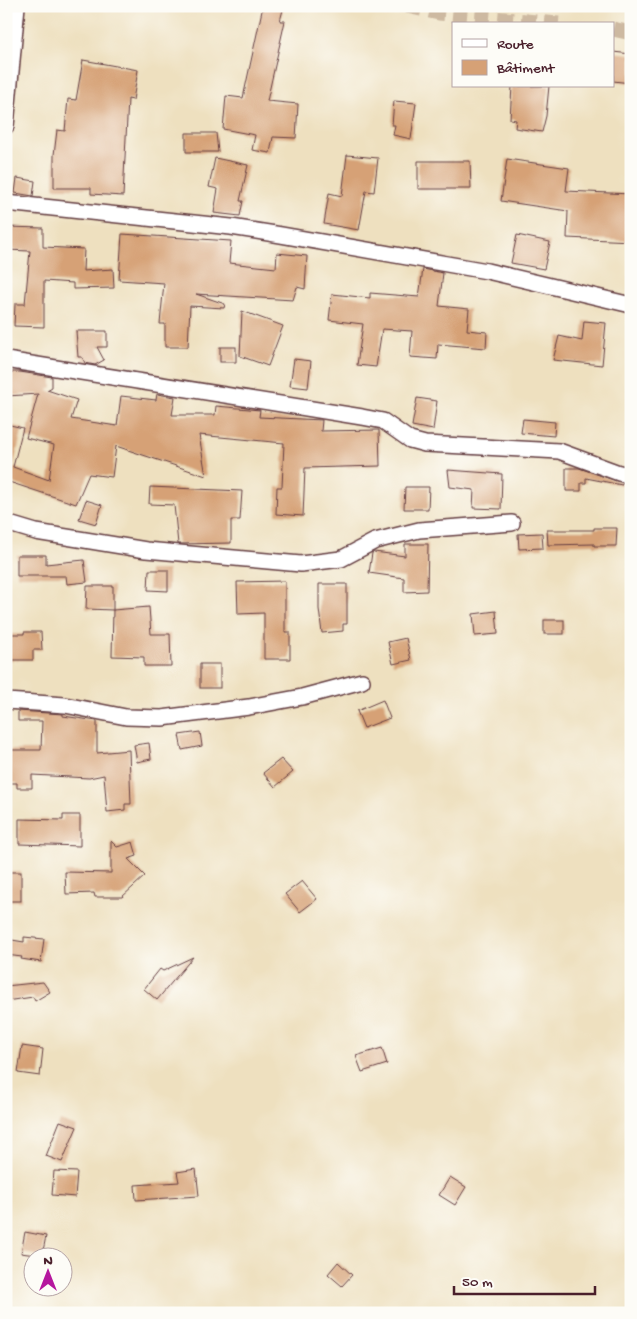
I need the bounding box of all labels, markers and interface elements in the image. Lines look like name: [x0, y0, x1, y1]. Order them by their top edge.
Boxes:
legend: [452, 22, 614, 88]
text: Route: [497, 36, 534, 54]
text: Bâtiment: [496, 60, 556, 78]
north arrow: [22, 1246, 72, 1296]
text: N: [43, 1253, 53, 1270]
scale bar: [454, 1264, 596, 1296]
text: 50 m: [462, 1274, 493, 1292]

